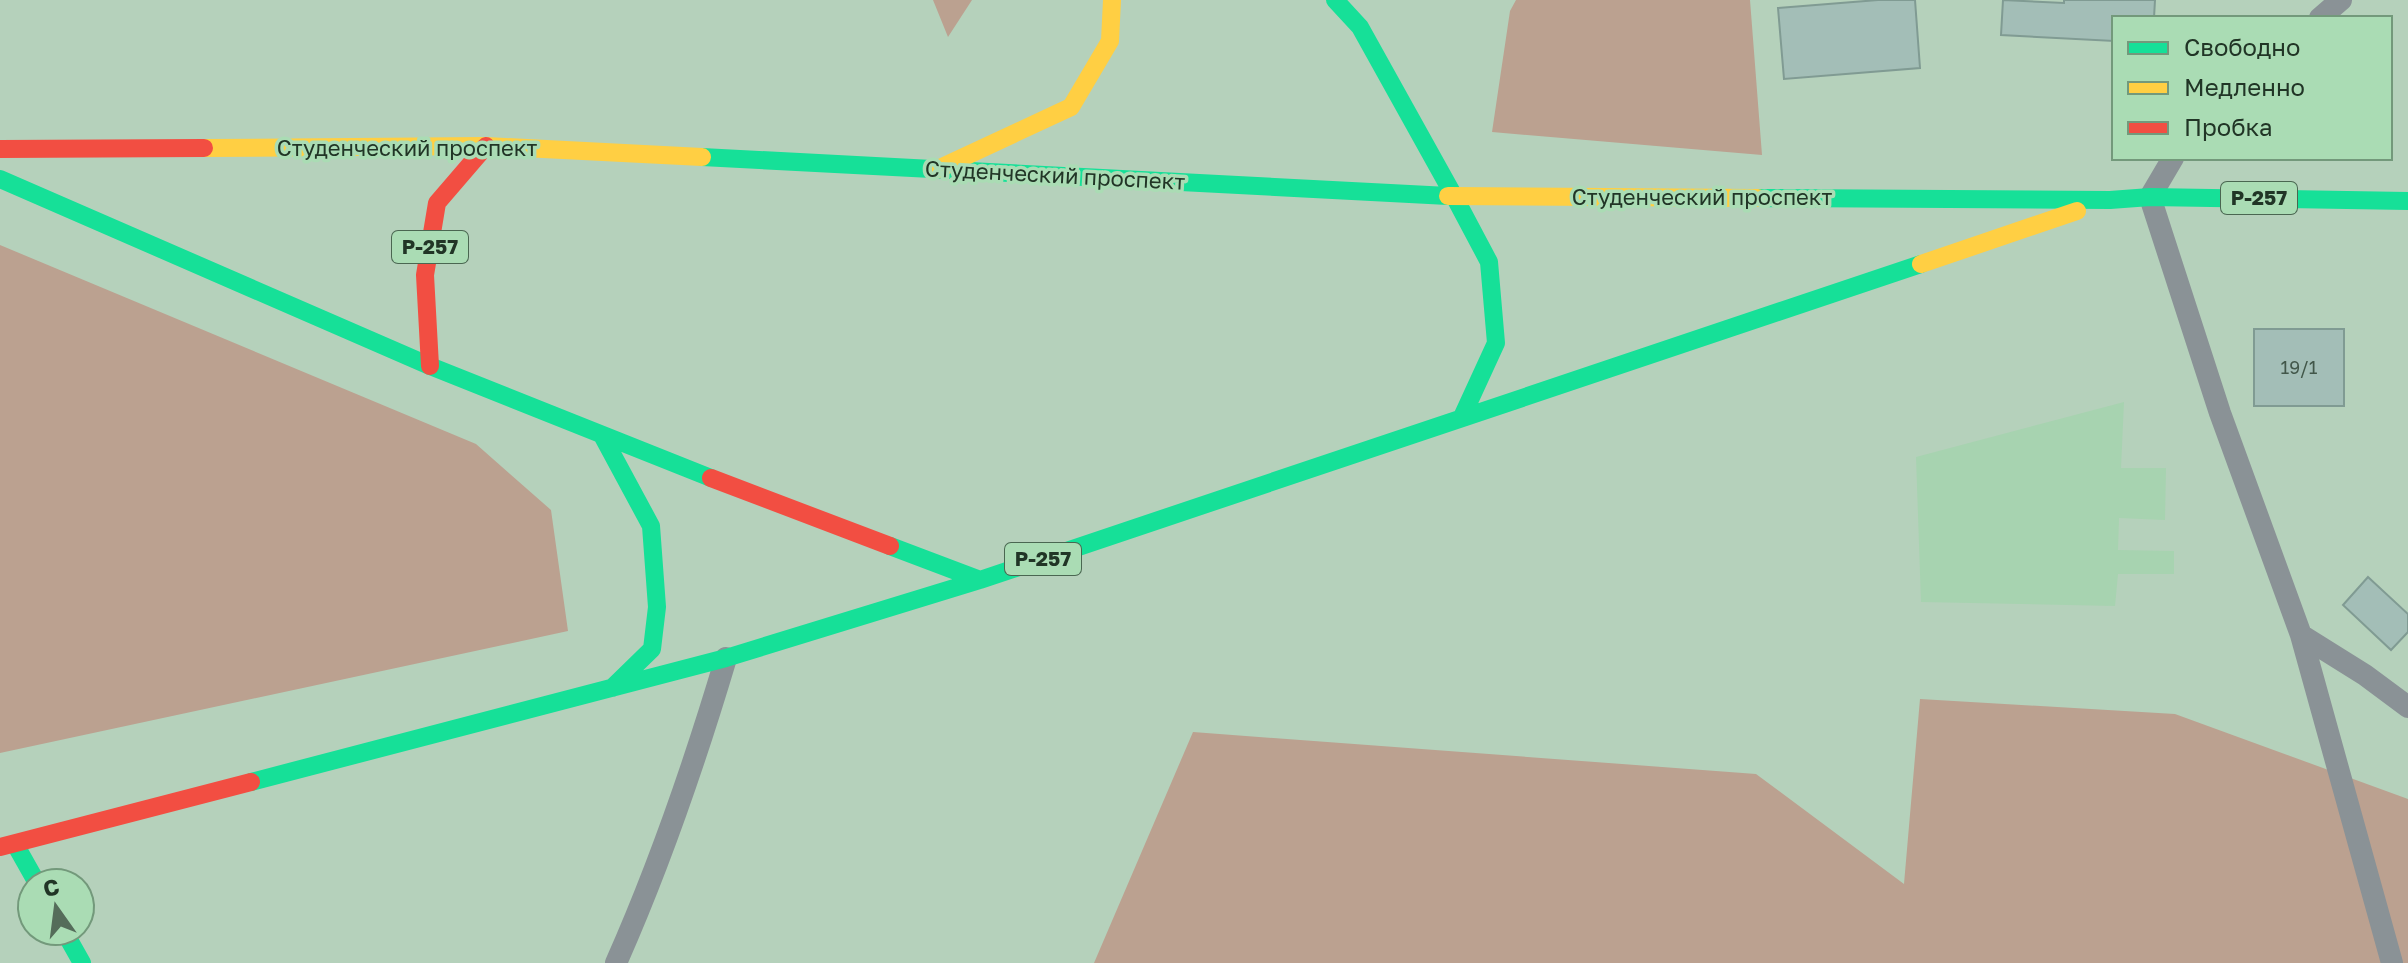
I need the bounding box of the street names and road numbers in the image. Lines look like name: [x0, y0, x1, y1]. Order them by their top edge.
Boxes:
street label: Студенческий проспект: [277, 134, 538, 161]
street label: Студенческий проспект: [924, 154, 1186, 195]
road number: Р-257: [2221, 182, 2297, 214]
street label: Студенческий проспект: [1572, 183, 1833, 210]
road number: Р-257: [392, 231, 468, 263]
road number: Р-257: [1005, 543, 1081, 575]

